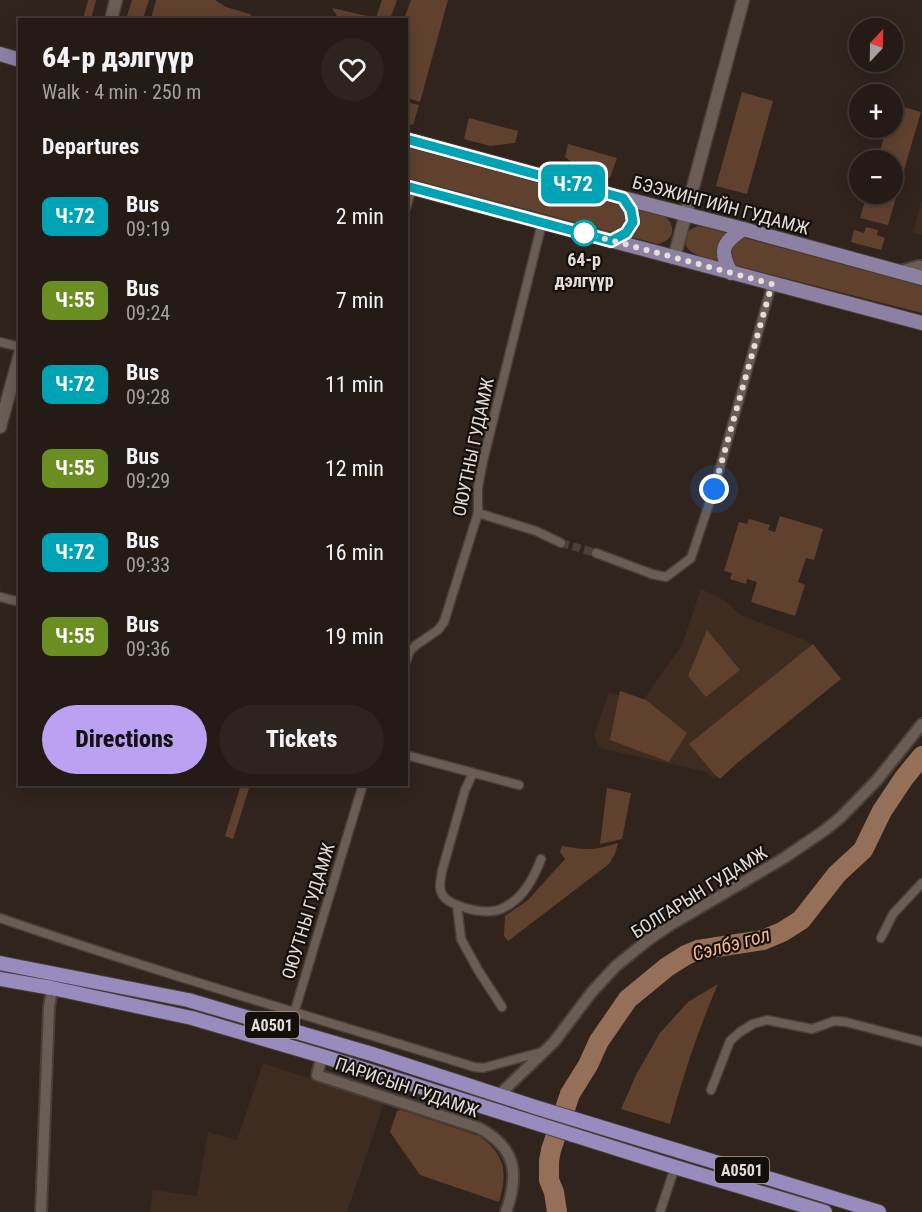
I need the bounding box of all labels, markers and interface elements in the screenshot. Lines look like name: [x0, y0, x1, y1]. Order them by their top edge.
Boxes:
north arrow: [849, 18, 903, 72]
map controls: [849, 18, 903, 204]
button: heart: [321, 38, 384, 101]
text: 64-р дэлгүүр: [42, 41, 194, 74]
text: Walk · 4 min · 250 m: [42, 80, 201, 104]
button: +: [849, 84, 903, 138]
text: Departures: [42, 134, 139, 159]
button: −: [849, 150, 903, 204]
line badge: Ч:72: [531, 164, 615, 204]
street label: БЭЭЖИНГИЙН ГУДАМЖ: [630, 171, 812, 239]
text: Ч:72: [553, 172, 593, 196]
text: Bus: [126, 192, 159, 217]
text: Ч:72: [55, 204, 95, 228]
text: 2 min: [336, 204, 384, 229]
text: 09:19: [126, 217, 170, 241]
marker: 64-р дэлгүүр: [571, 220, 597, 246]
place label: 64-р дэлгүүр: [554, 249, 614, 291]
text: Bus: [126, 276, 159, 301]
text: Ч:55: [55, 288, 95, 312]
text: 7 min: [336, 288, 384, 313]
text: 09:24: [126, 301, 170, 325]
text: Bus: [126, 360, 159, 385]
text: Ч:72: [55, 372, 95, 396]
text: 11 min: [325, 372, 384, 397]
street label: ОЮУТНЫ ГУДАМЖ: [448, 376, 498, 518]
text: 09:28: [126, 385, 170, 409]
text: Bus: [126, 444, 159, 469]
text: Ч:55: [55, 456, 95, 480]
text: 12 min: [325, 456, 384, 481]
text: 09:29: [126, 469, 170, 493]
your location: [699, 474, 729, 504]
text: Bus: [126, 528, 159, 553]
text: Ч:72: [55, 540, 95, 564]
text: 16 min: [325, 540, 384, 565]
text: 09:33: [126, 553, 170, 577]
text: Bus: [126, 612, 159, 637]
text: Ч:55: [55, 624, 95, 648]
text: 19 min: [325, 624, 384, 649]
text: 09:36: [126, 637, 170, 661]
button: Directions: [42, 705, 207, 774]
button: Tickets: [219, 705, 384, 774]
street label: ОЮУТНЫ ГУДАМЖ: [277, 841, 339, 981]
street label: БОЛГАРЫН ГУДАМЖ: [627, 842, 771, 942]
water label: Сэлбэ гол: [689, 922, 773, 966]
road number: A0501: [245, 1012, 299, 1038]
street label: ПАРИСЫН ГУДАМЖ: [333, 1053, 481, 1121]
road number: A0501: [715, 1157, 769, 1183]

